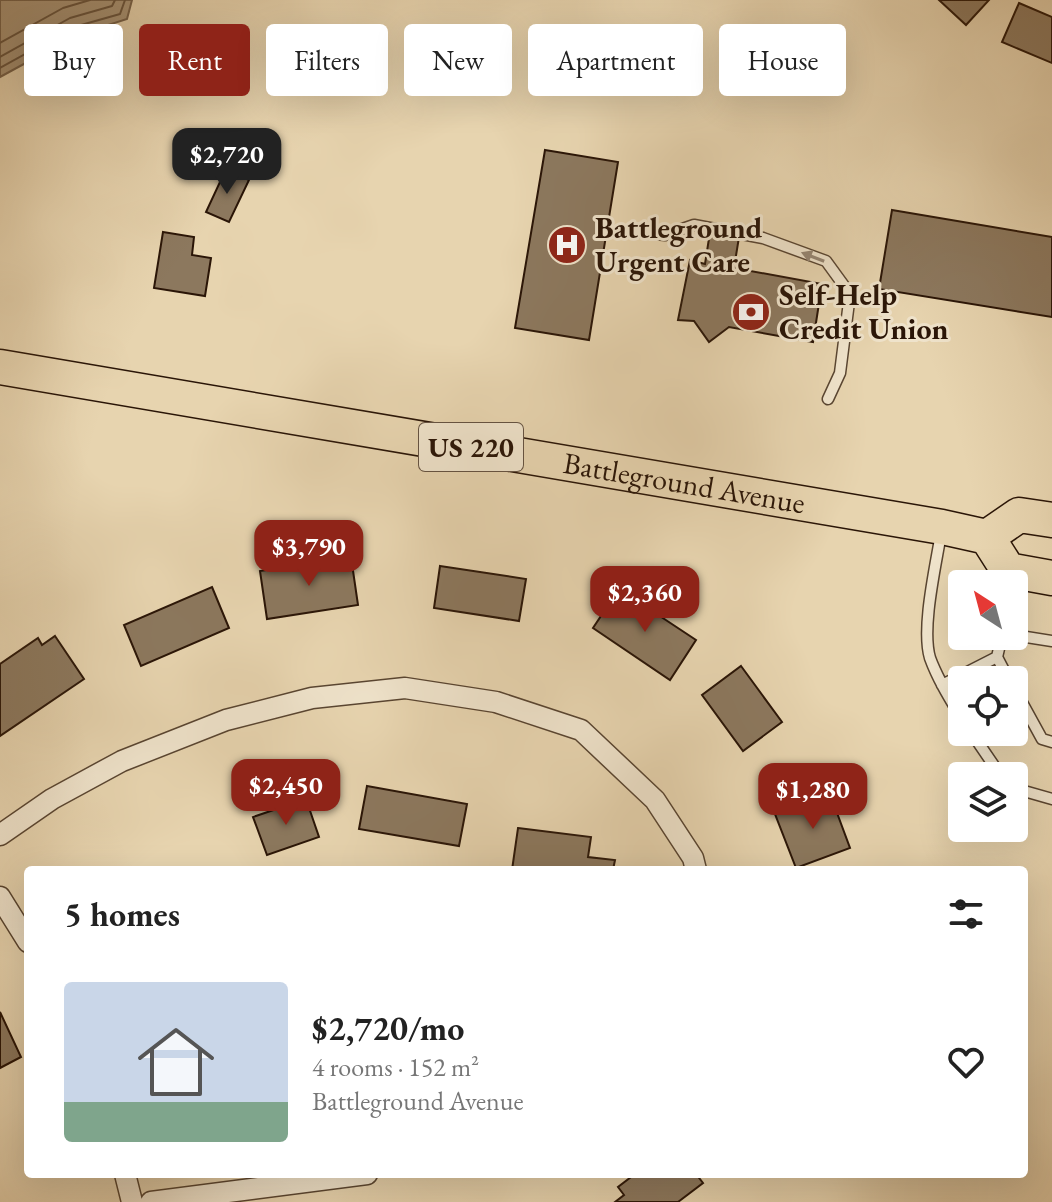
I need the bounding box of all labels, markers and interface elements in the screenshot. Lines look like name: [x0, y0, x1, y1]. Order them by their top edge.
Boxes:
chip: Buy: [24, 24, 123, 96]
chip: Rent: [139, 24, 250, 96]
chip: Filters: [266, 24, 388, 96]
chip: New: [404, 24, 512, 96]
chip: Apartment: [528, 24, 703, 96]
chip: House: [719, 24, 846, 96]
pin: $2,720: [162, 128, 292, 196]
text: $2,720: [190, 137, 264, 171]
place label: Battleground Urgent Care: [595, 208, 763, 281]
hospital icon: Battleground Urgent Care: [546, 224, 588, 266]
one-way arrow: [801, 250, 825, 263]
place label: Self-Help Credit Union: [779, 275, 948, 348]
bank icon: Self-Help Credit Union: [730, 291, 772, 333]
road number: US 220: [419, 423, 523, 471]
street label: Battleground Avenue: [561, 443, 808, 522]
pin: $3,790: [244, 520, 374, 588]
text: $3,790: [272, 529, 346, 563]
pin: $2,360: [580, 566, 710, 634]
north arrow: [948, 570, 1028, 650]
map controls: [948, 570, 1028, 842]
text: $2,360: [608, 575, 682, 609]
button: locate: [948, 666, 1028, 746]
pin: $2,450: [221, 759, 351, 827]
button: layers: [948, 762, 1028, 842]
pin: $1,280: [748, 763, 878, 831]
text: $2,450: [249, 768, 323, 802]
text: $1,280: [776, 772, 850, 806]
text: 5 homes: [64, 892, 180, 936]
icon: filters: [944, 892, 988, 936]
text: $2,720/mo: [312, 1006, 464, 1050]
icon: home: [128, 1014, 224, 1110]
icon: heart: [944, 1040, 988, 1084]
text: 4 rooms · 152 m²: [312, 1050, 479, 1084]
text: Battleground Avenue: [312, 1084, 524, 1118]

